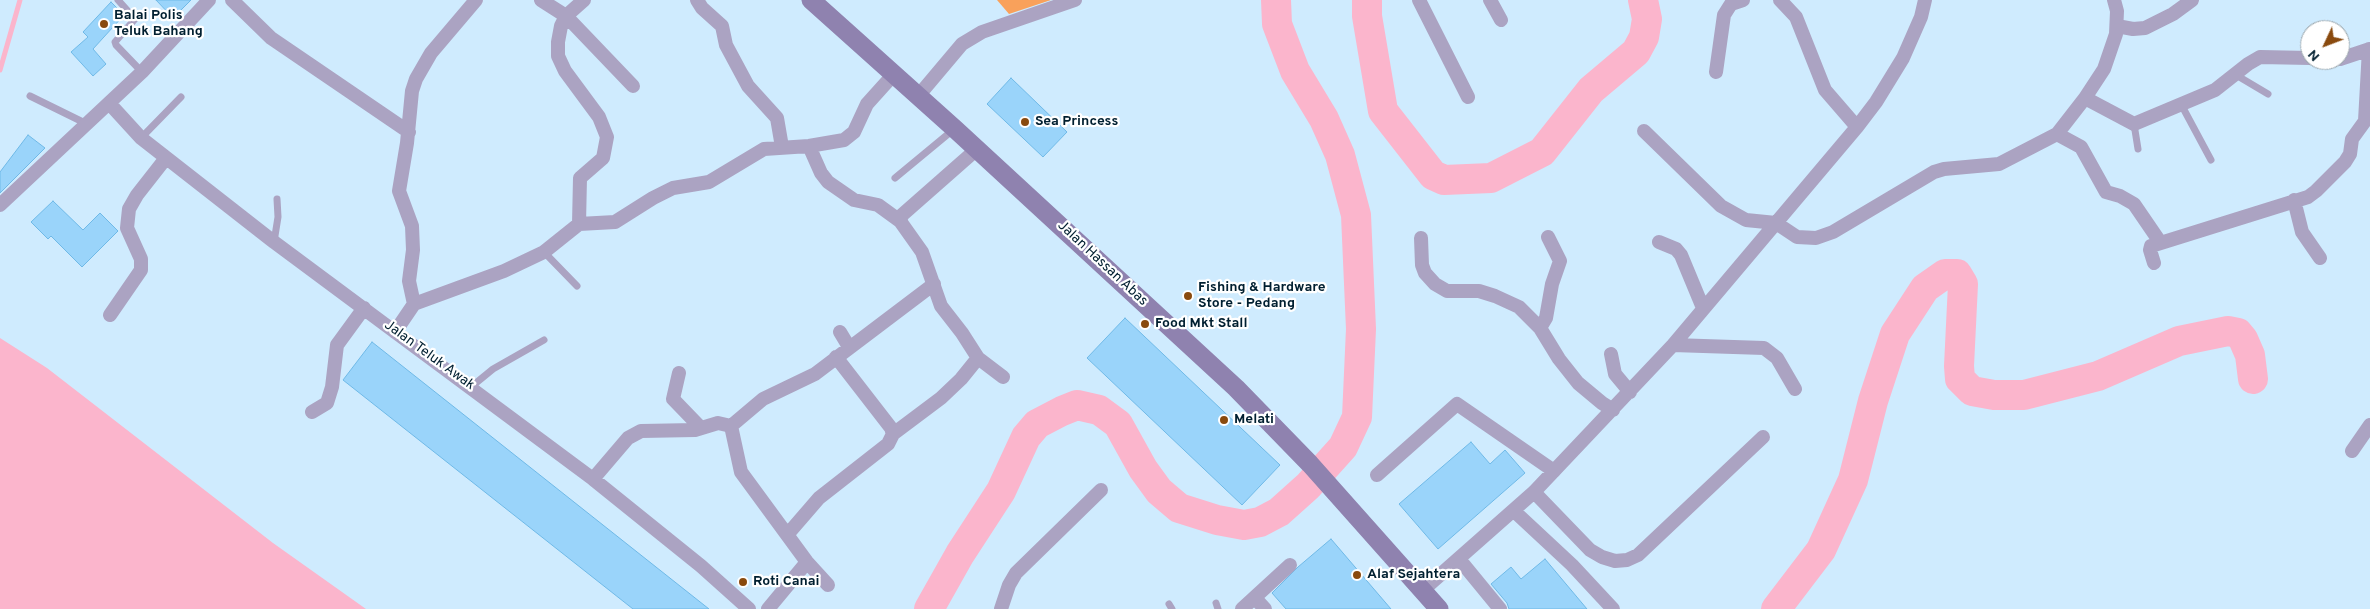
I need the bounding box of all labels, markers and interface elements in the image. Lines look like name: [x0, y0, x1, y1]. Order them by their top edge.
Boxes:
place label: Balai Polis Teluk Bahang: [114, 8, 203, 40]
marker: Balai Polis Teluk Bahang: [98, 18, 110, 30]
north arrow: [2300, 20, 2350, 70]
text: N: [2305, 45, 2324, 64]
place label: Sea Princess: [1035, 114, 1118, 130]
marker: Sea Princess: [1019, 116, 1031, 128]
street label: Jalan Hassan Abas: [1053, 218, 1151, 310]
place label: Fishing & Hardware Store - Pedang: [1198, 280, 1326, 312]
marker: Fishing & Hardware Store - Pedang: [1182, 290, 1194, 302]
place label: Food Mkt Stall: [1155, 316, 1247, 332]
street label: Jalan Teluk Awak: [380, 318, 478, 394]
marker: Food Mkt Stall: [1139, 318, 1151, 330]
place label: Melati: [1234, 412, 1274, 428]
marker: Melati: [1218, 414, 1230, 426]
place label: Alaf Sejahtera: [1367, 567, 1460, 583]
marker: Alaf Sejahtera: [1351, 569, 1363, 581]
place label: Roti Canai: [753, 574, 820, 590]
marker: Roti Canai: [737, 576, 749, 588]

